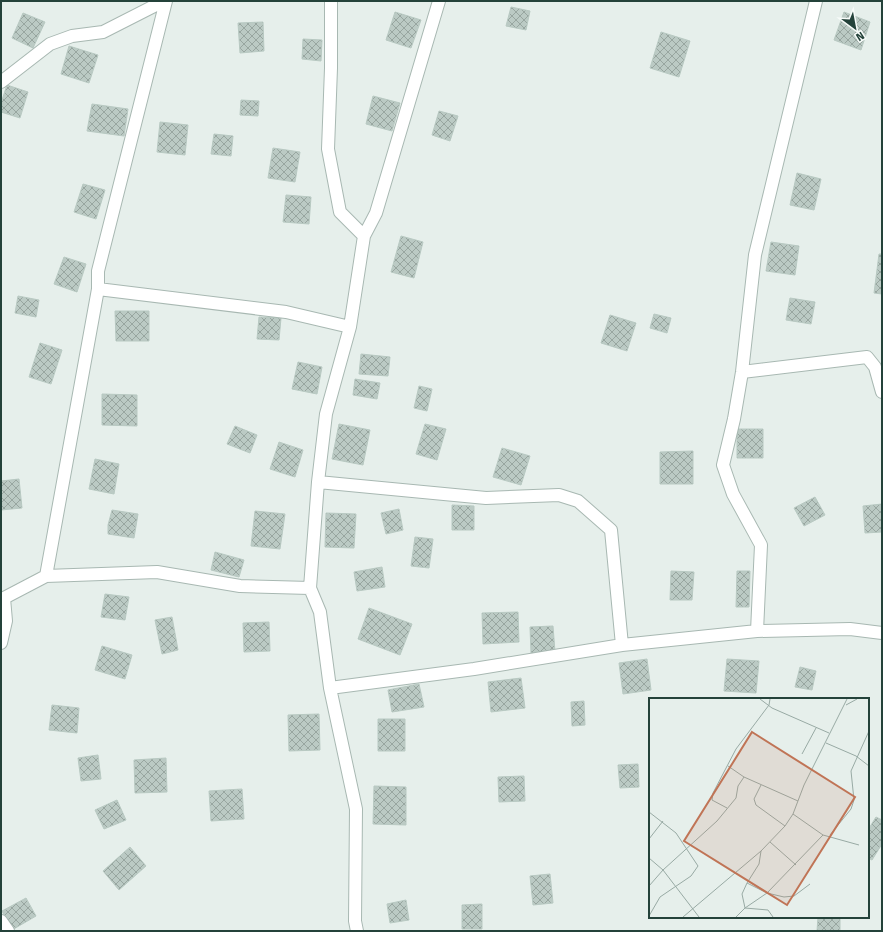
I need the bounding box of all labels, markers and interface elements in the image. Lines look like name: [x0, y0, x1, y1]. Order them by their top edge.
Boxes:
north arrow: [835, 8, 875, 48]
text: N: [853, 29, 867, 44]
inset map: [649, 698, 869, 918]

